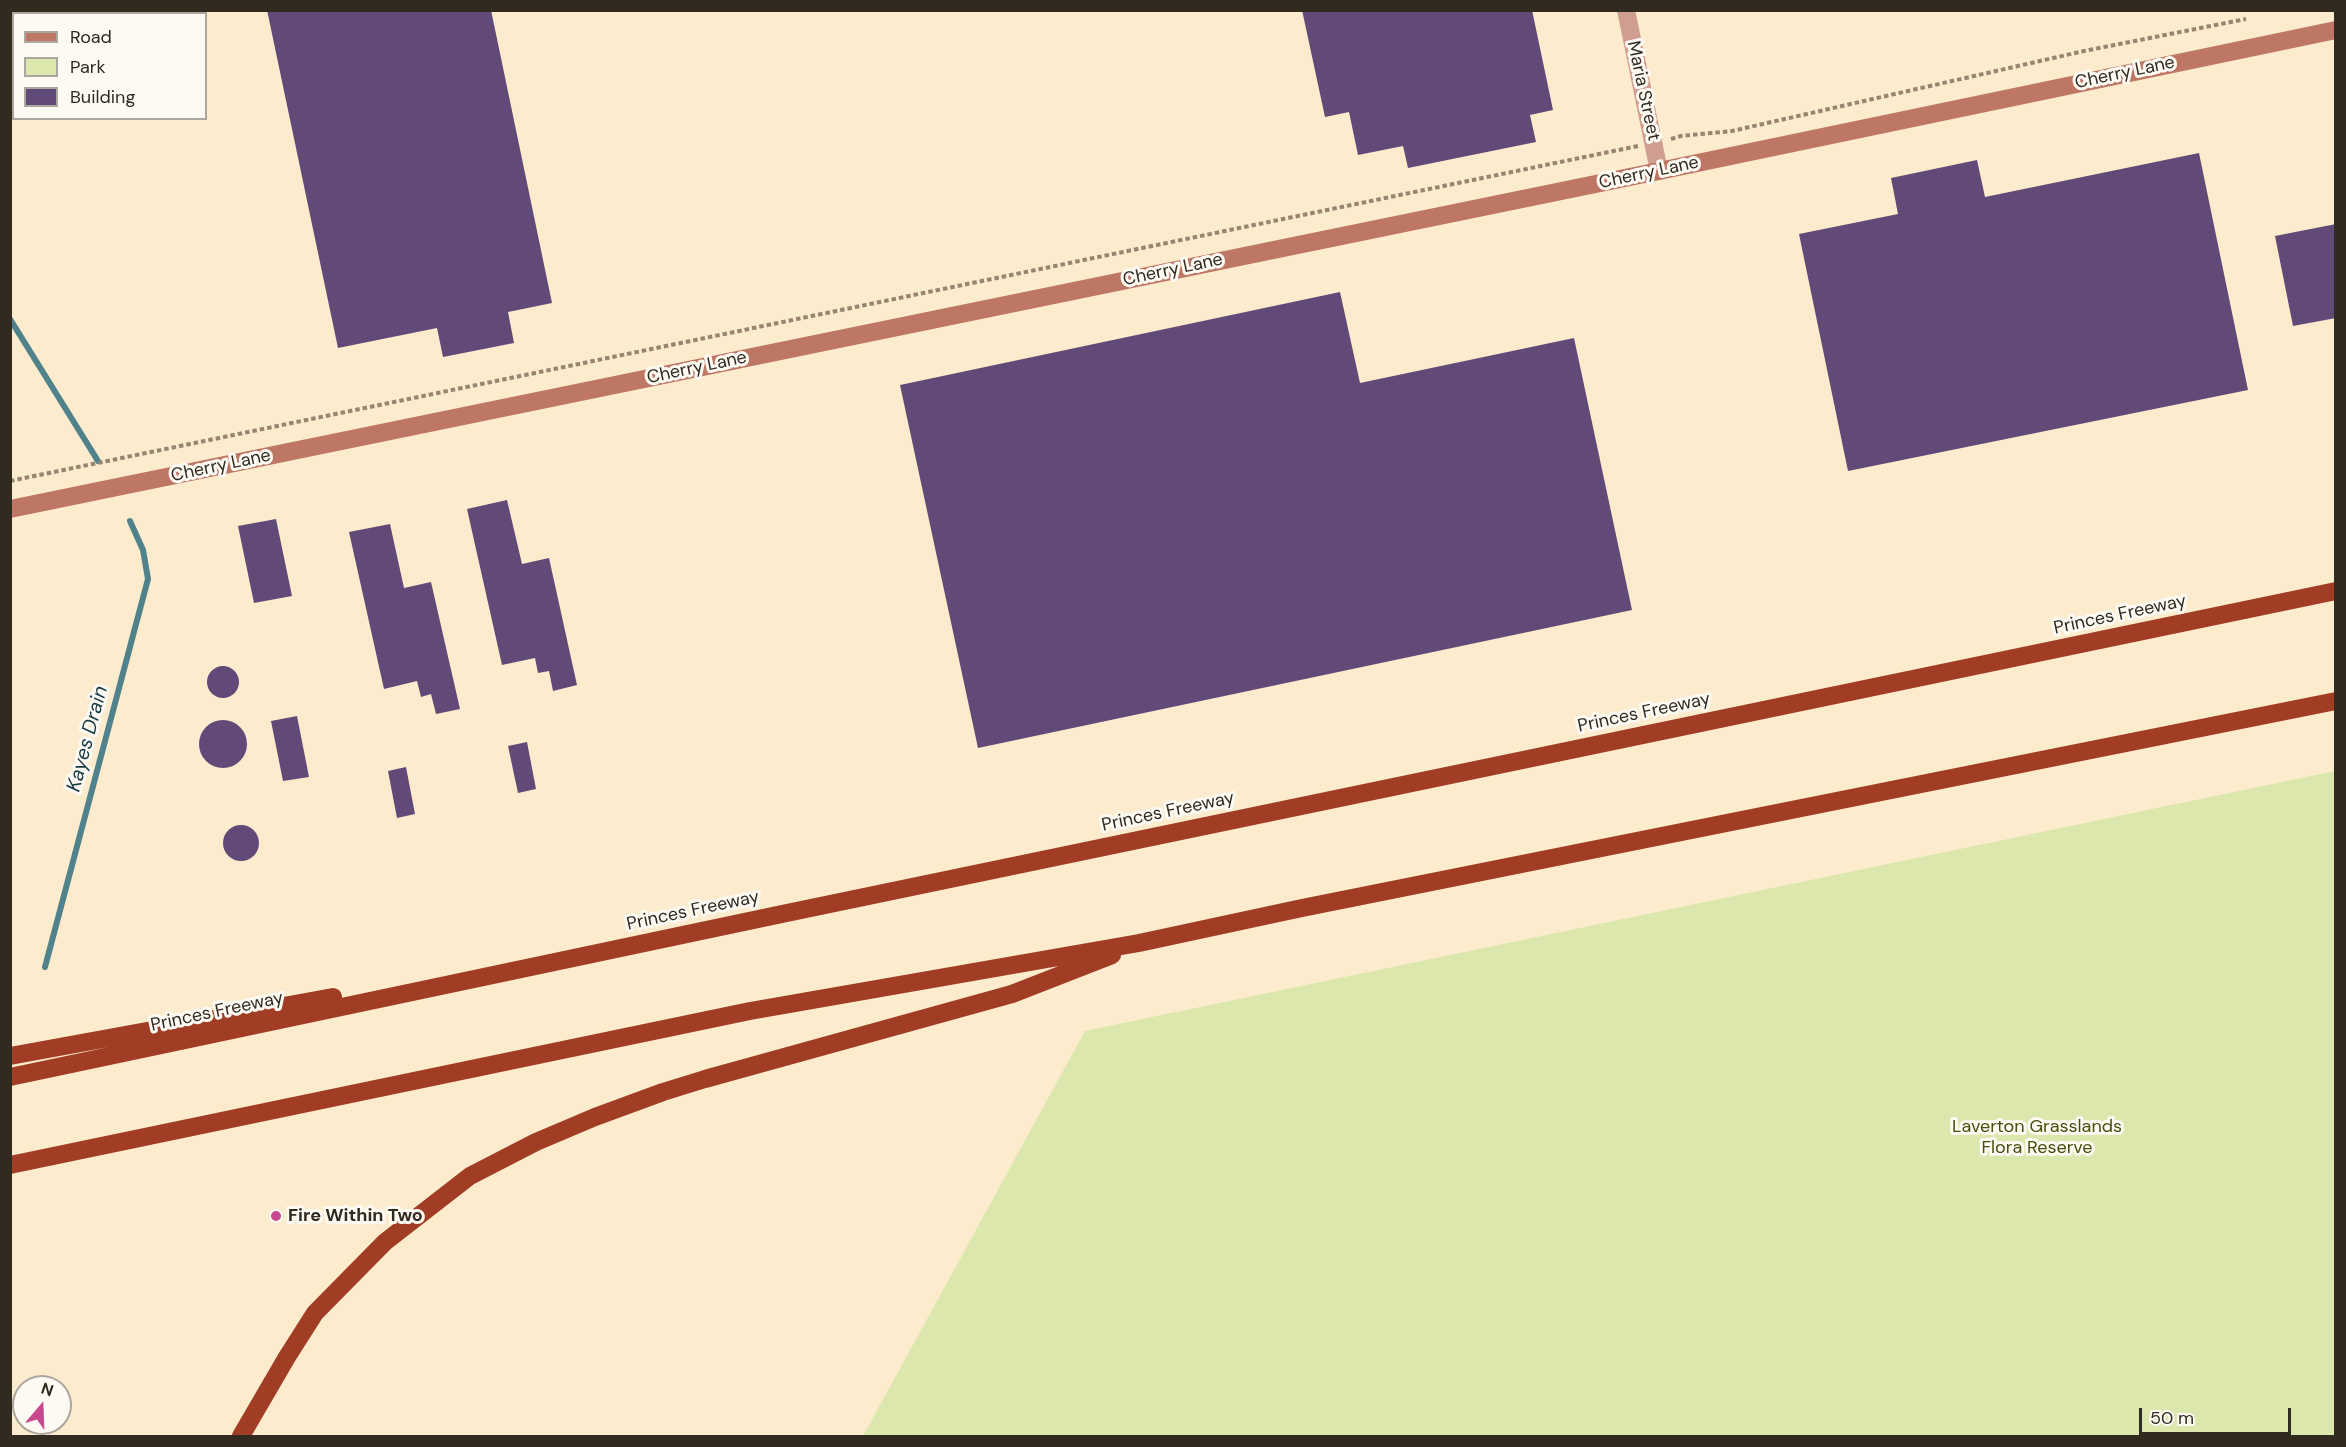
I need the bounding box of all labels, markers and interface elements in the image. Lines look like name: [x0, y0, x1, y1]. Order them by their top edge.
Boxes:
legend: [12, 12, 207, 120]
text: Road: [70, 25, 112, 49]
street label: Maria Street: [1622, 39, 1664, 143]
street label: Cherry Lane: [2073, 52, 2177, 94]
text: Park: [70, 55, 106, 79]
text: Building: [70, 85, 135, 109]
street label: Cherry Lane: [1597, 152, 1701, 194]
street label: Cherry Lane: [1121, 249, 1225, 291]
street label: Cherry Lane: [645, 347, 749, 389]
street label: Cherry Lane: [169, 445, 273, 487]
street label: Princes Freeway: [2052, 590, 2188, 640]
water label: Kayes Drain: [62, 683, 114, 795]
street label: Princes Freeway: [1576, 688, 1712, 738]
street label: Princes Freeway: [1100, 787, 1236, 837]
street label: Princes Freeway: [625, 886, 761, 936]
street label: Princes Freeway: [149, 987, 285, 1037]
park label: Laverton Grasslands Flora Reserve: [1952, 1116, 2122, 1158]
place label: Fire Within Two: [288, 1205, 423, 1227]
marker: Fire Within Two: [269, 1209, 283, 1223]
north arrow: [12, 1375, 72, 1435]
text: N: [38, 1378, 56, 1401]
scale bar: [2142, 1396, 2294, 1434]
text: 50 m: [2150, 1406, 2194, 1430]

